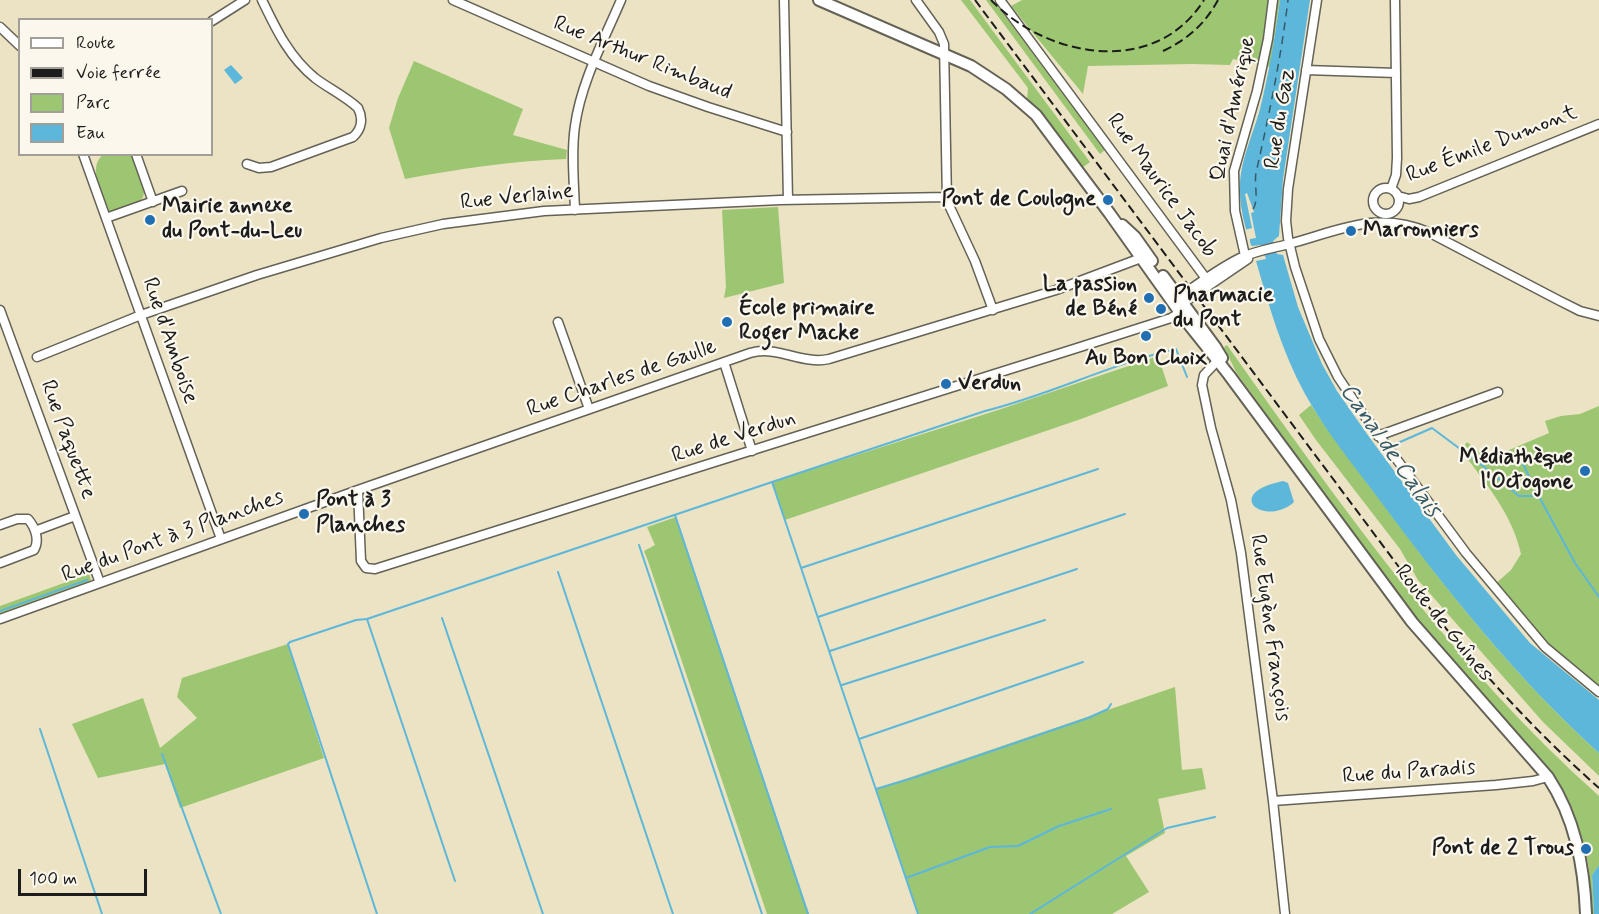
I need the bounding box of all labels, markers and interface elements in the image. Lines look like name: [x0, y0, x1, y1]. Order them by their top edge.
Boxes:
street label: Rue Arthur Rimbaud: [549, 11, 735, 107]
legend: [18, 18, 213, 156]
text: Route: [76, 31, 115, 55]
street label: Quai d'Amérique: [1206, 34, 1262, 184]
text: Voie ferrée: [76, 61, 161, 85]
street label: Rue du Gaz: [1260, 67, 1302, 171]
text: Parc: [76, 91, 110, 115]
street label: Rue Émile Dumont: [1403, 100, 1581, 190]
street label: Rue Maurice Jacob: [1100, 109, 1222, 263]
text: Eau: [76, 121, 105, 145]
street label: Rue Verlaine: [459, 179, 575, 217]
place label: Pont de Coulogne: [942, 187, 1096, 213]
marker: Pont de Coulogne: [1101, 193, 1115, 207]
place label: Mairie annexe du Pont-du-Leu: [162, 194, 302, 246]
marker: Mairie annexe du Pont-du-Leu: [143, 213, 157, 227]
place label: Marronniers: [1363, 218, 1479, 244]
marker: Marronniers: [1344, 224, 1358, 238]
place label: La passion de Béné: [1043, 272, 1137, 324]
street label: Rue d'Amboise: [135, 274, 203, 408]
place label: Pharmacie du Pont: [1173, 283, 1273, 334]
marker: La passion de Béné: [1142, 291, 1156, 305]
place label: École primaire Roger Macke: [739, 296, 875, 348]
marker: Pharmacie du Pont: [1154, 302, 1168, 316]
marker: École primaire Roger Macke: [720, 315, 734, 329]
marker: Au Bon Choix: [1139, 329, 1153, 343]
street label: Rue Charles de Gaulle: [524, 334, 720, 424]
place label: Au Bon Choix: [1085, 346, 1207, 372]
place label: Verdun: [958, 371, 1021, 397]
street label: Rue Paquette: [33, 377, 101, 503]
marker: Verdun: [939, 377, 953, 391]
water label: Canal de Calais: [1332, 379, 1446, 523]
street label: Rue de Verdun: [669, 406, 799, 470]
place label: Médiathèque l'Octogone: [1459, 445, 1573, 496]
marker: Médiathèque l'Octogone: [1578, 464, 1592, 478]
street label: Rue du Pont à 3 Planches: [58, 485, 288, 589]
place label: Pont à 3 Planches: [316, 488, 405, 540]
marker: Pont à 3 Planches: [297, 507, 311, 521]
street label: Rue Eugène François: [1243, 533, 1295, 723]
street label: Route de Guînes: [1388, 560, 1498, 688]
street label: Rue du Paradis: [1341, 755, 1477, 791]
place label: Pont de 2 Trous: [1432, 836, 1574, 862]
marker: Pont de 2 Trous: [1579, 842, 1593, 856]
scale bar: [21, 857, 150, 895]
text: 100 m: [29, 867, 77, 891]

